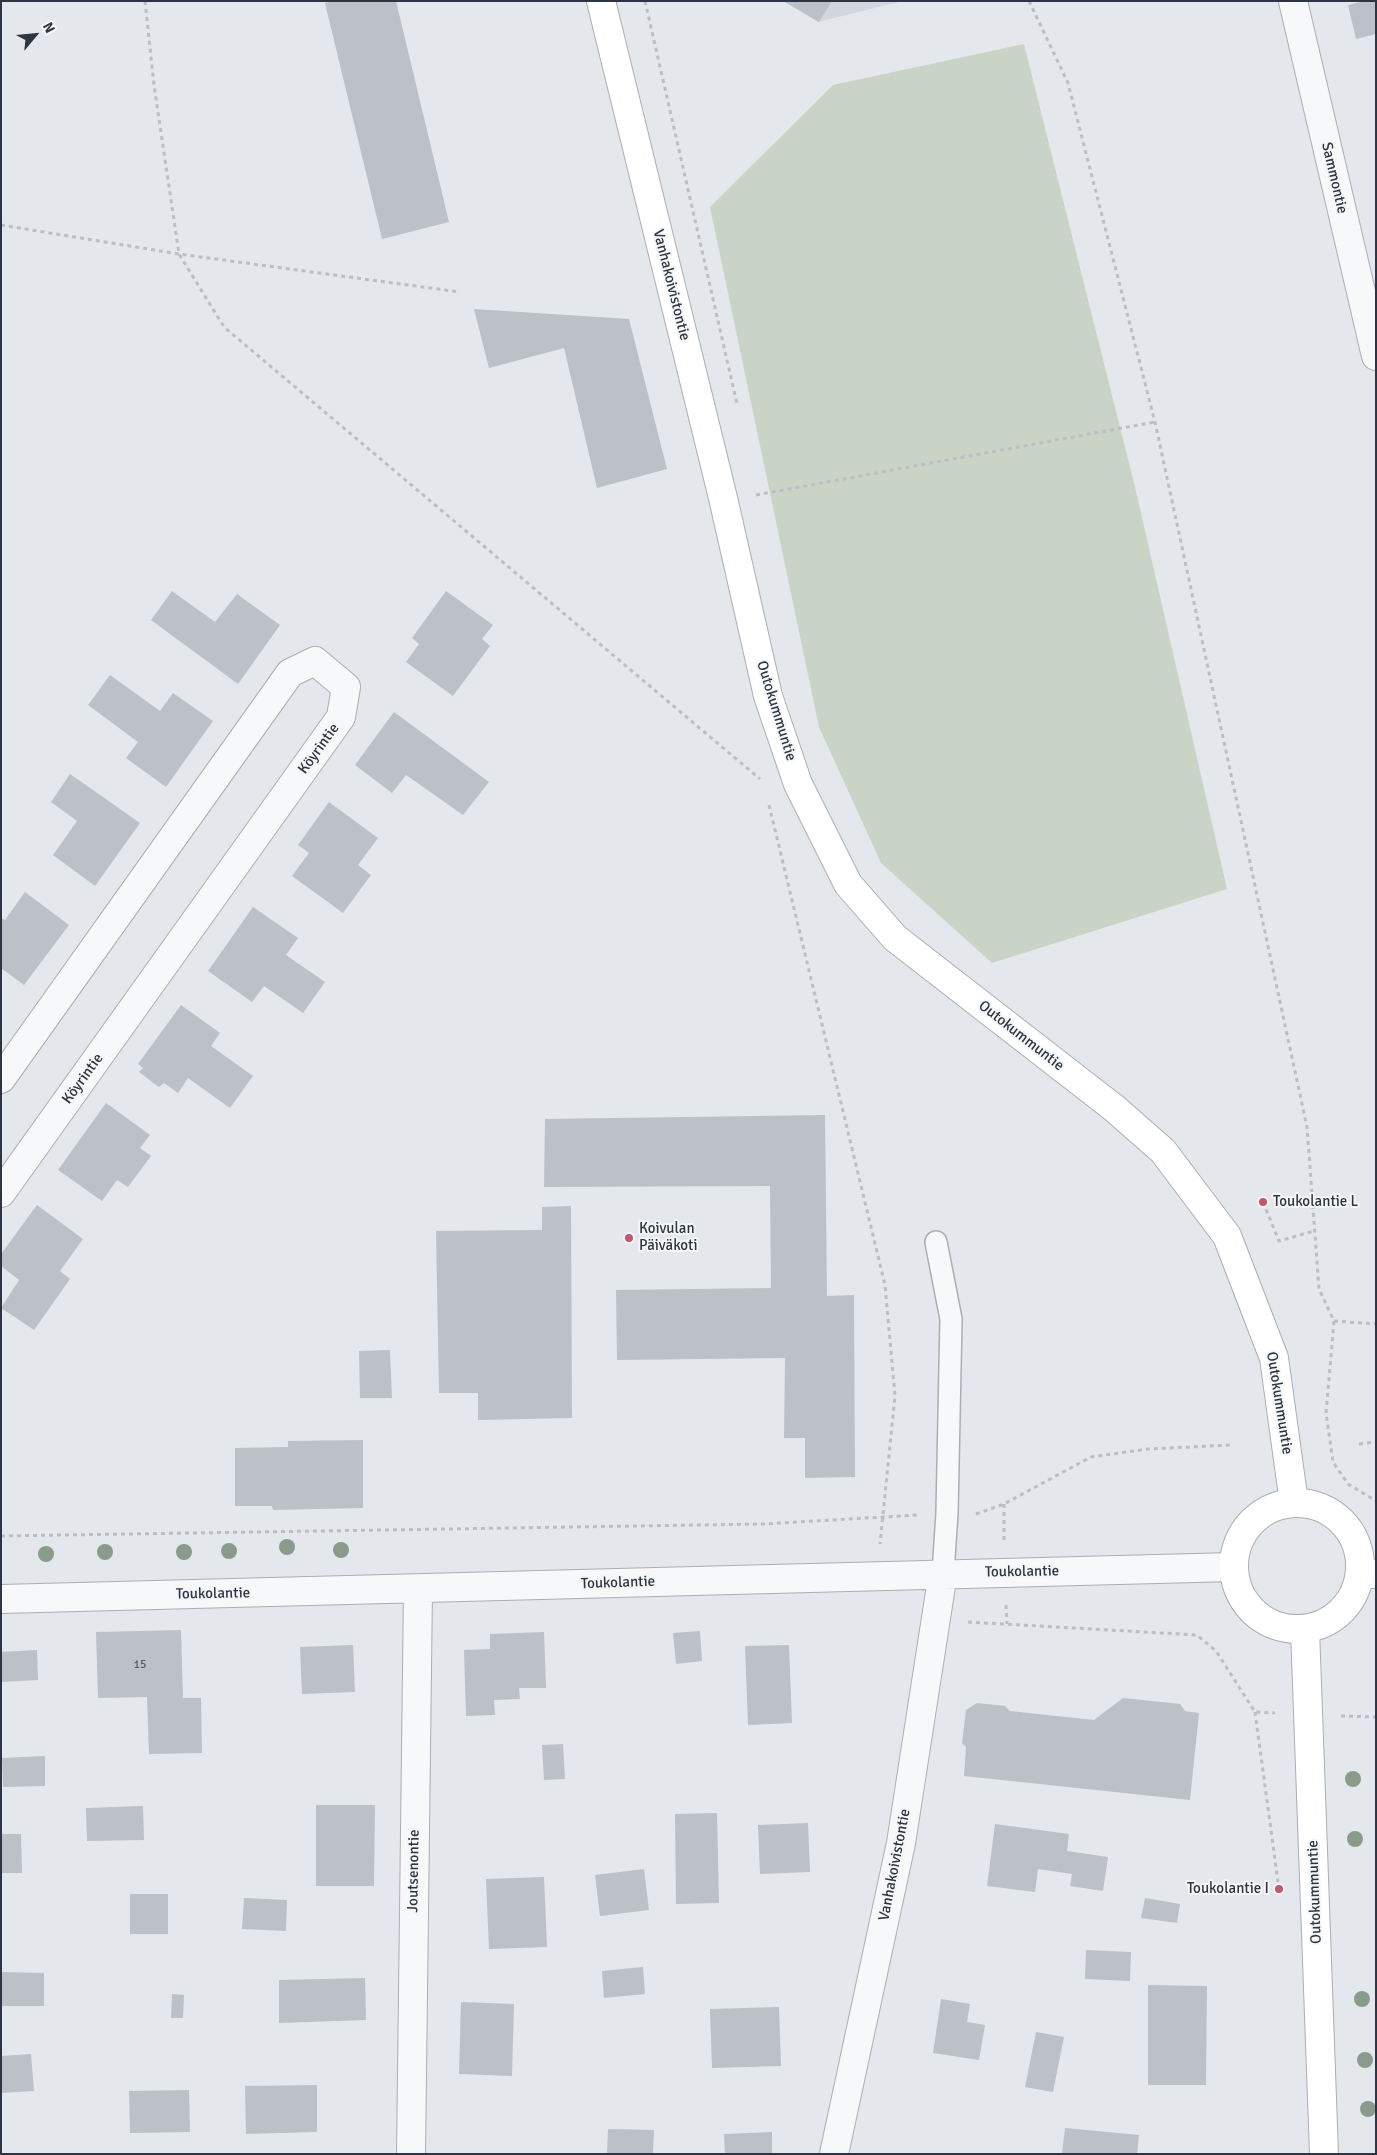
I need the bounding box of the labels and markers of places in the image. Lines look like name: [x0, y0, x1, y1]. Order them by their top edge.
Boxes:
place label: Toukolantie L: [1273, 1193, 1358, 1211]
marker: Toukolantie L: [1257, 1196, 1269, 1208]
place label: Koivulan Päiväkoti: [639, 1220, 697, 1255]
marker: Koivulan Päiväkoti: [623, 1232, 635, 1244]
place label: Toukolantie I: [1187, 1880, 1269, 1898]
marker: Toukolantie I: [1273, 1883, 1285, 1895]

